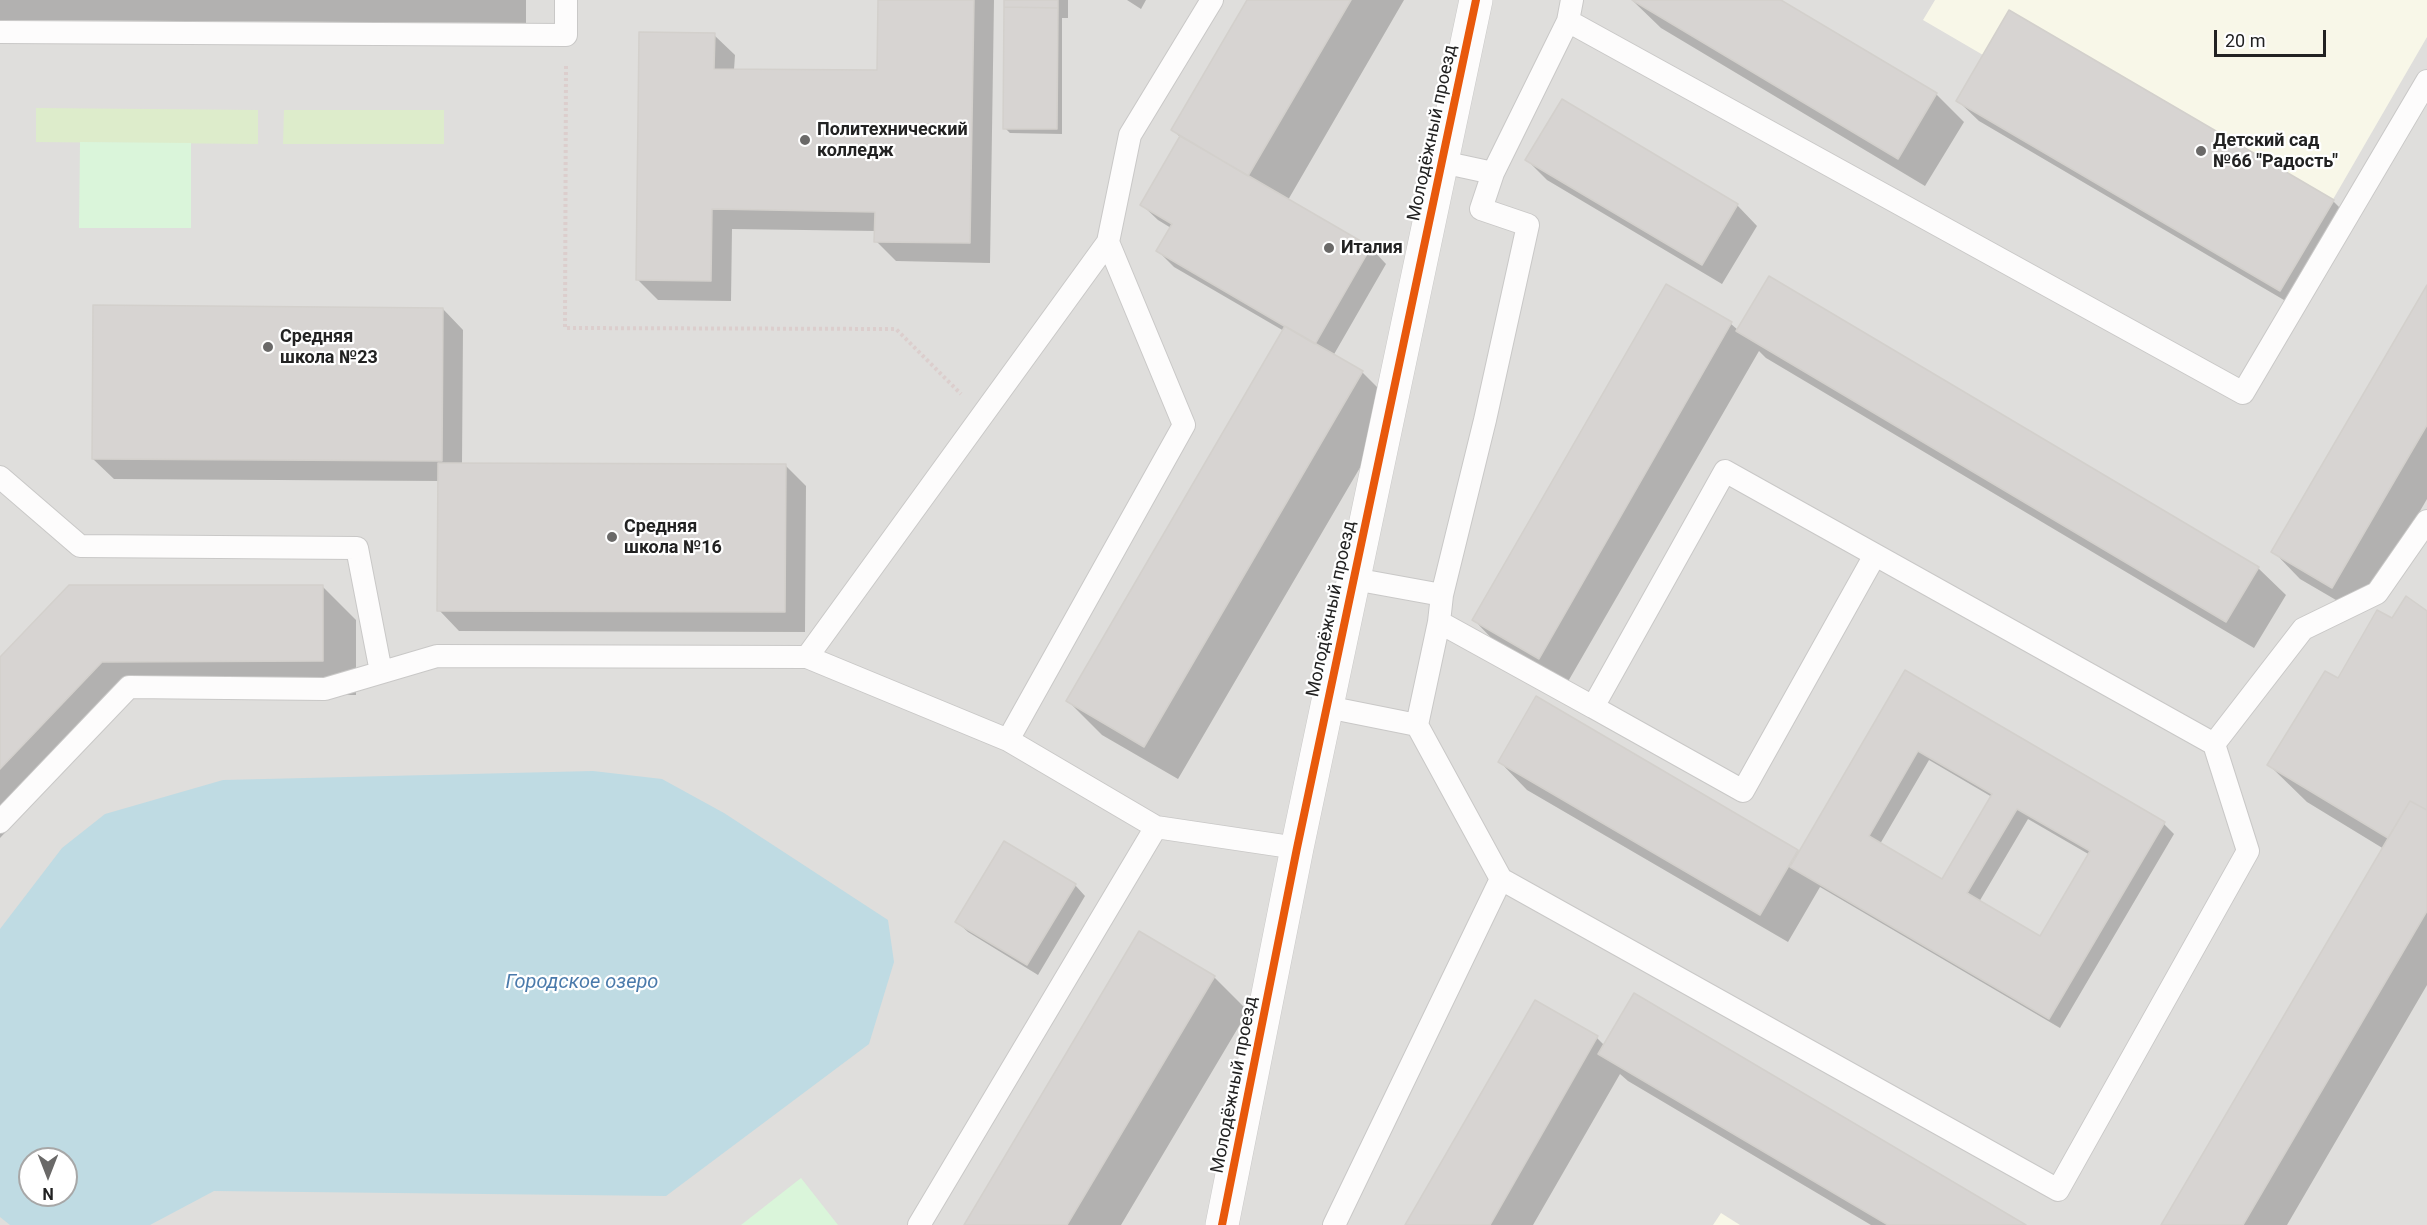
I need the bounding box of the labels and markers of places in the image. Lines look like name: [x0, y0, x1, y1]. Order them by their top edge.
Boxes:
place label: Политехнический колледж: [817, 119, 968, 162]
place label: Детский сад №66 "Радость": [2213, 130, 2338, 172]
marker: Политехнический колледж: [798, 133, 812, 147]
marker: Детский сад №66 "Радость": [2194, 144, 2208, 158]
place label: Италия: [1341, 237, 1403, 259]
marker: Италия: [1322, 241, 1336, 255]
place label: Средняя школа №23: [280, 326, 378, 368]
marker: Средняя школа №23: [261, 340, 275, 354]
place label: Средняя школа №16: [624, 516, 722, 558]
marker: Средняя школа №16: [605, 530, 619, 544]

